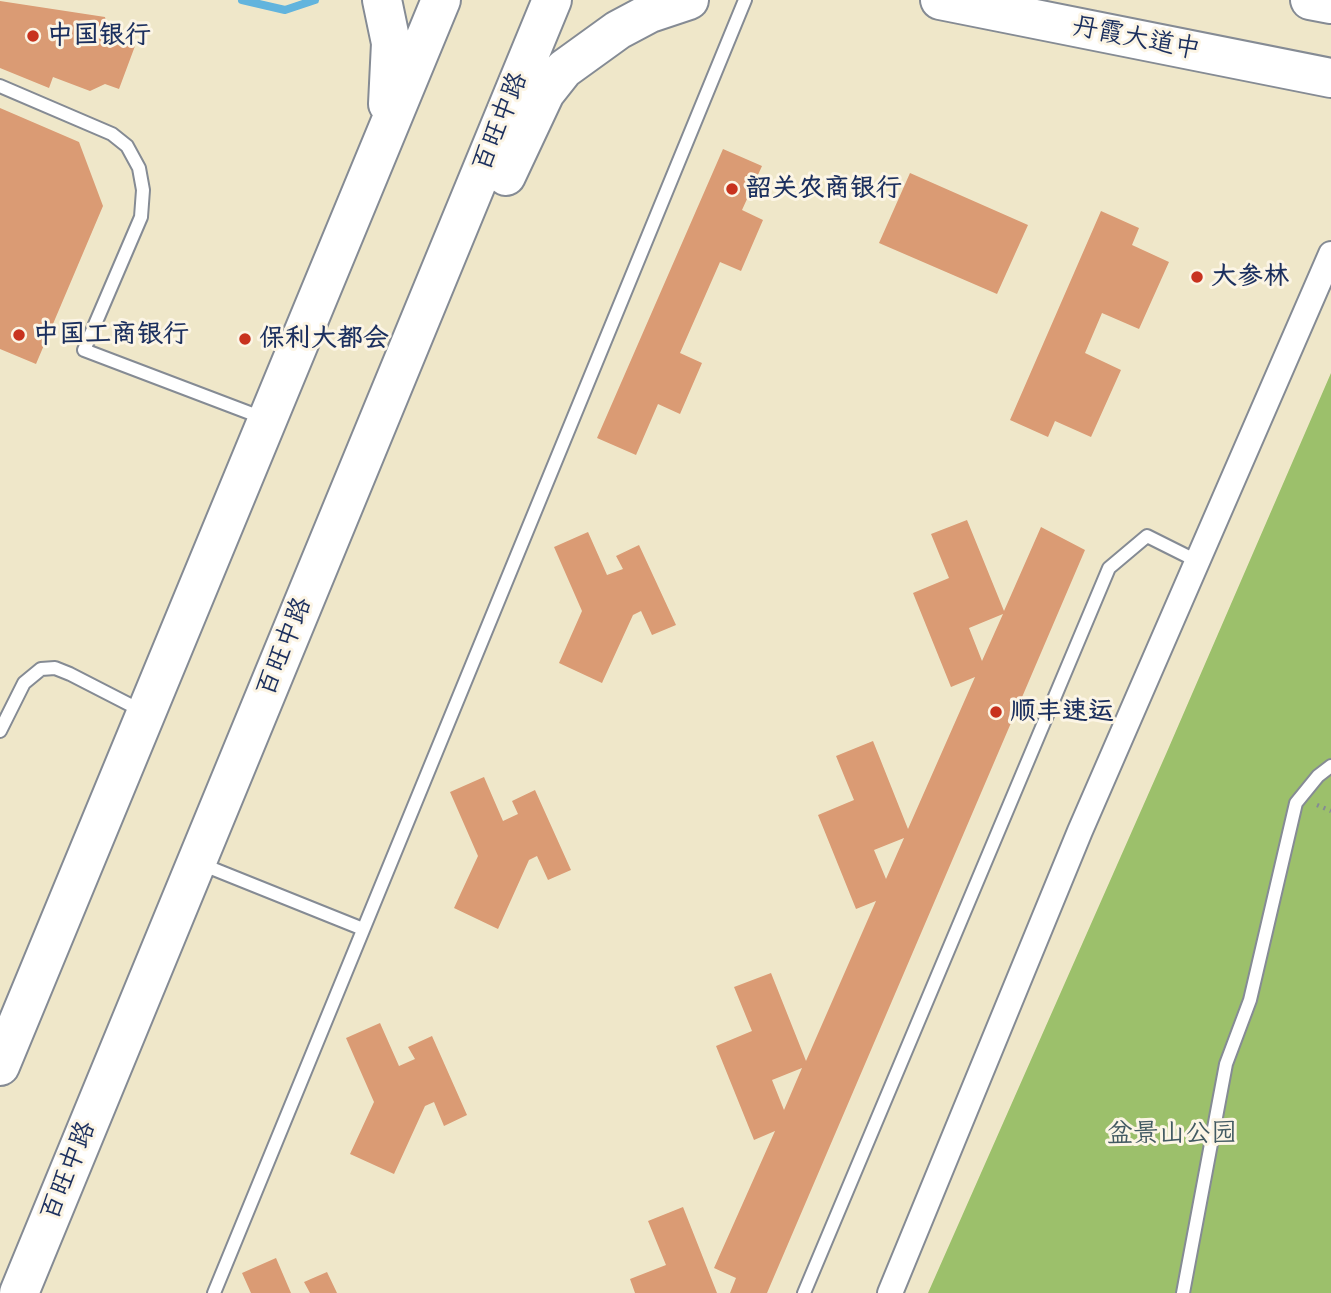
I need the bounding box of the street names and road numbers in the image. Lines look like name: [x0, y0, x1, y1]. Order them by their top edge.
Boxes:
street label: 丹霞大道中: [1069, 11, 1203, 67]
street label: 百旺中路: [467, 68, 535, 176]
street label: 百旺中路: [251, 593, 319, 701]
street label: 百旺中路: [35, 1117, 103, 1225]

